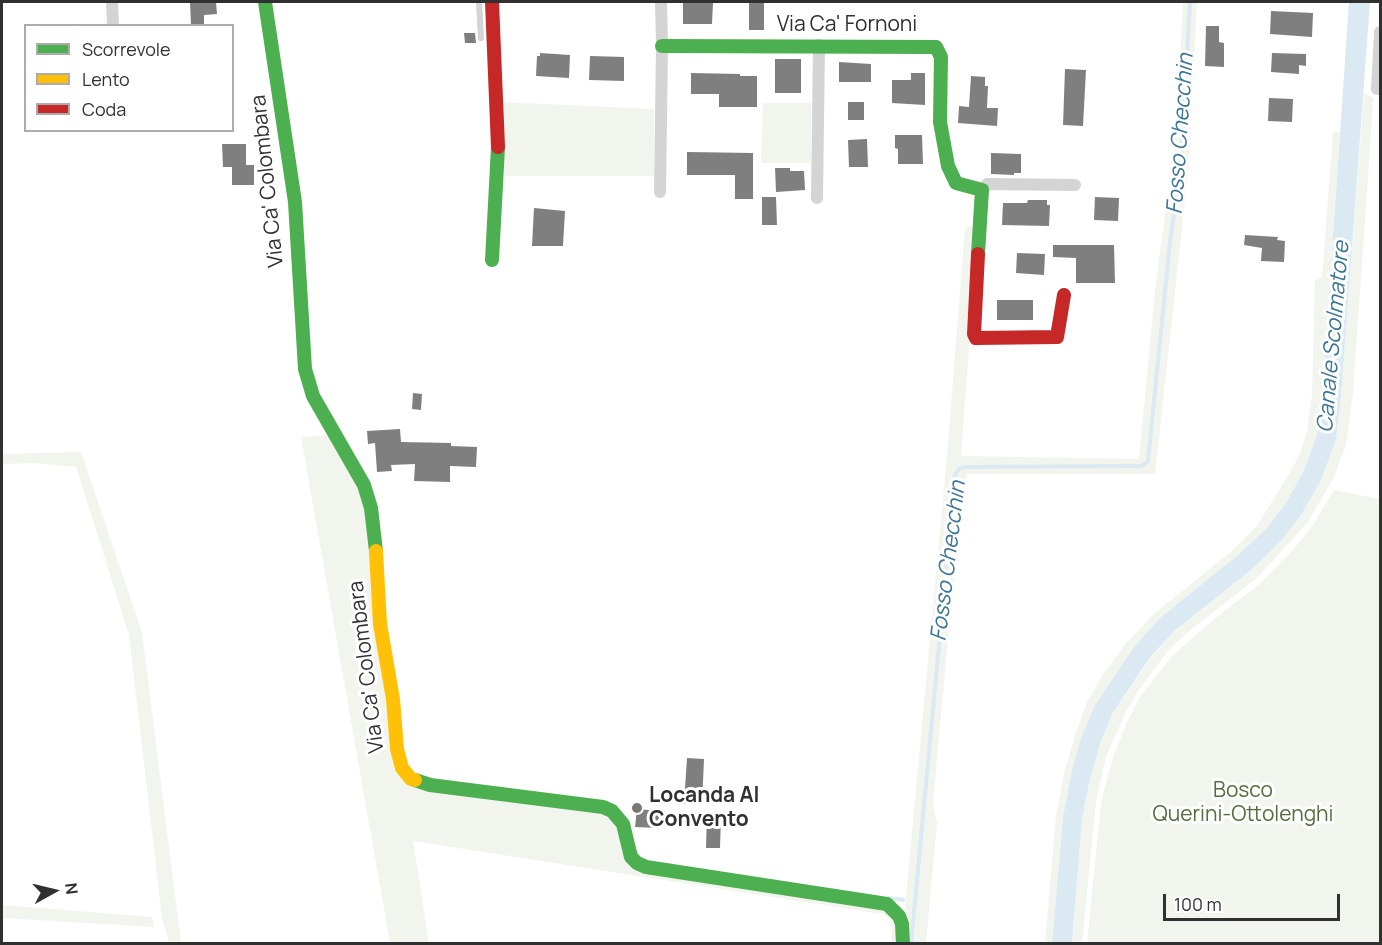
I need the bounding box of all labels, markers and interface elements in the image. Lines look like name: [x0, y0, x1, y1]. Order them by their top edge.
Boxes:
street label: Via Ca' Fornoni: [777, 12, 917, 38]
legend: [24, 24, 234, 132]
text: Scorrevole: [82, 37, 171, 61]
water label: Fosso Checchin: [1162, 53, 1200, 215]
text: Lento: [82, 67, 130, 91]
street label: Via Ca' Colombara: [246, 93, 290, 269]
text: Coda: [82, 97, 126, 121]
water label: Canale Scolmatore: [1312, 240, 1356, 434]
water label: Fosso Checchin: [926, 479, 972, 643]
street label: Via Ca' Colombara: [344, 579, 390, 755]
park label: Bosco Querini-Ottolenghi: [1153, 778, 1333, 828]
place label: Locanda Al Convento: [649, 783, 759, 833]
marker: Locanda Al Convento: [630, 801, 644, 815]
north arrow: [24, 861, 84, 921]
text: N: [60, 881, 84, 896]
scale bar: [1166, 882, 1343, 920]
text: 100 m: [1174, 892, 1222, 916]

